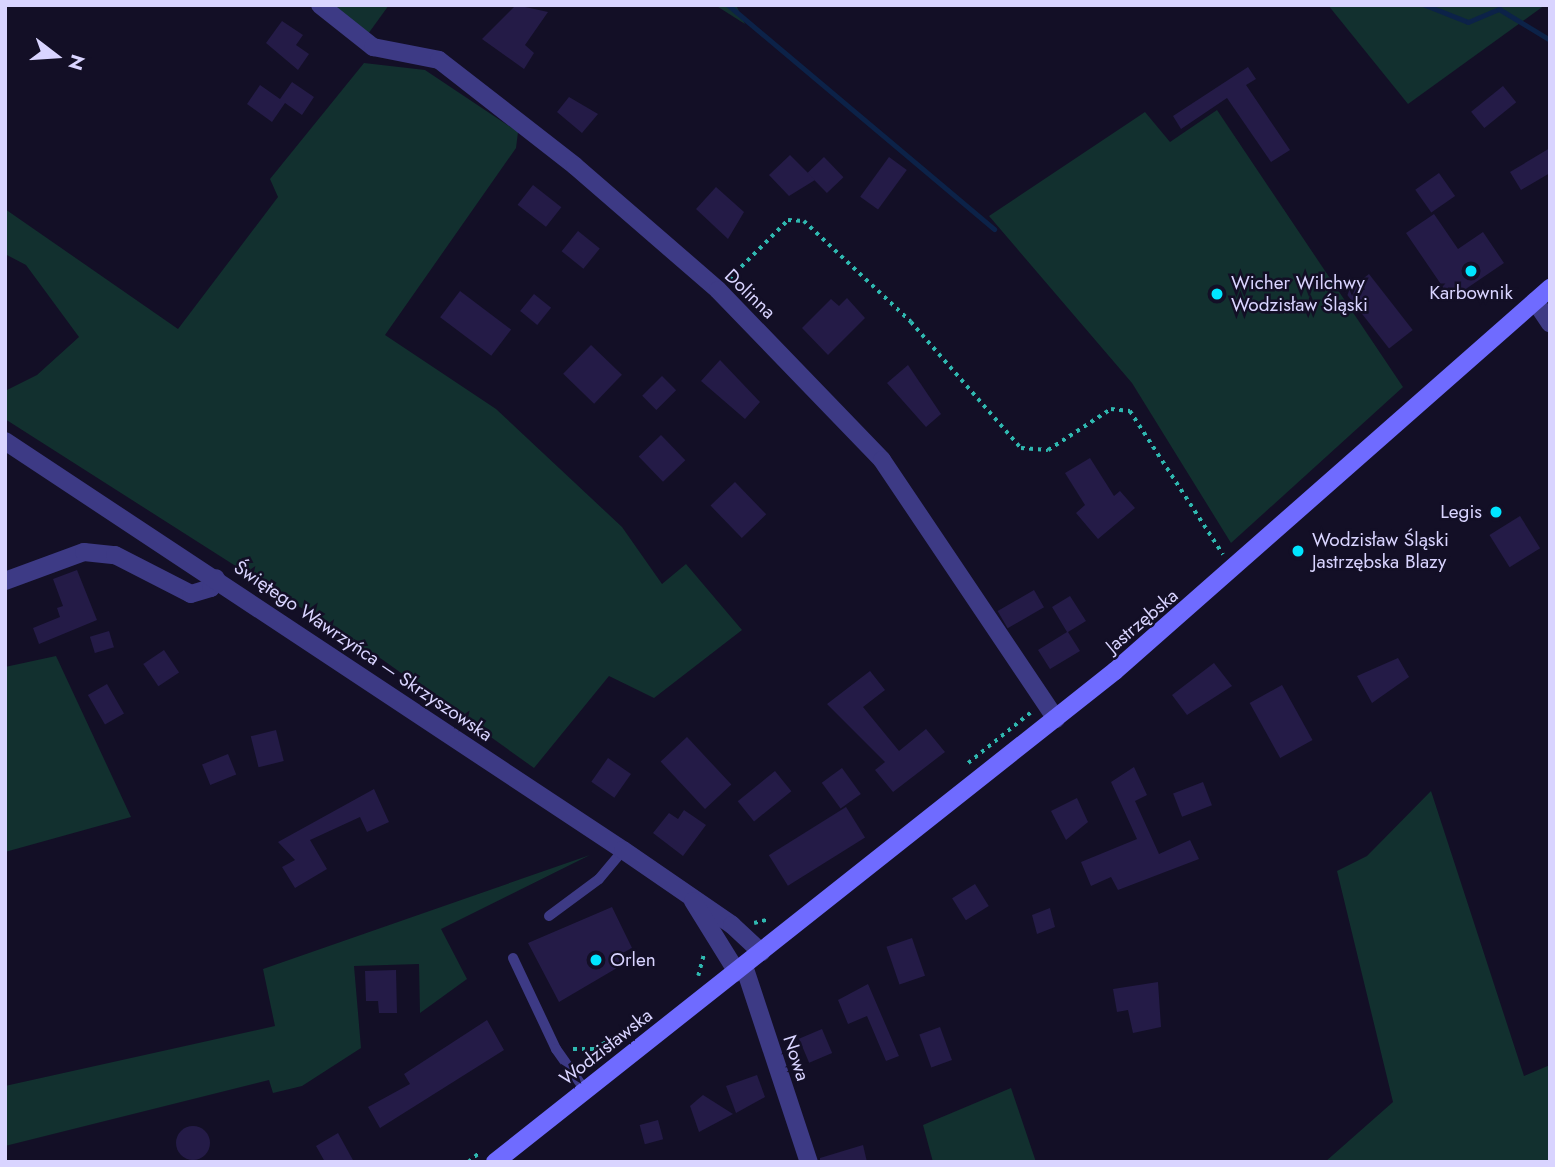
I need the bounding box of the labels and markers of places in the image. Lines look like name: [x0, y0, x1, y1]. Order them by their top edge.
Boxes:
marker: Karbownik: [1463, 263, 1479, 279]
place label: Wicher Wilchwy Wodzisław Śląski: [1231, 272, 1368, 316]
place label: Karbownik: [1429, 282, 1513, 304]
marker: Wicher Wilchwy Wodzisław Śląski: [1209, 286, 1225, 302]
place label: Legis: [1440, 501, 1482, 523]
marker: Legis: [1488, 504, 1504, 520]
place label: Wodzisław Śląski Jastrzębska Blazy: [1312, 529, 1449, 573]
marker: Wodzisław Śląski Jastrzębska Blazy: [1290, 543, 1306, 559]
place label: Orlen: [610, 949, 656, 971]
marker: Orlen: [588, 952, 604, 968]

